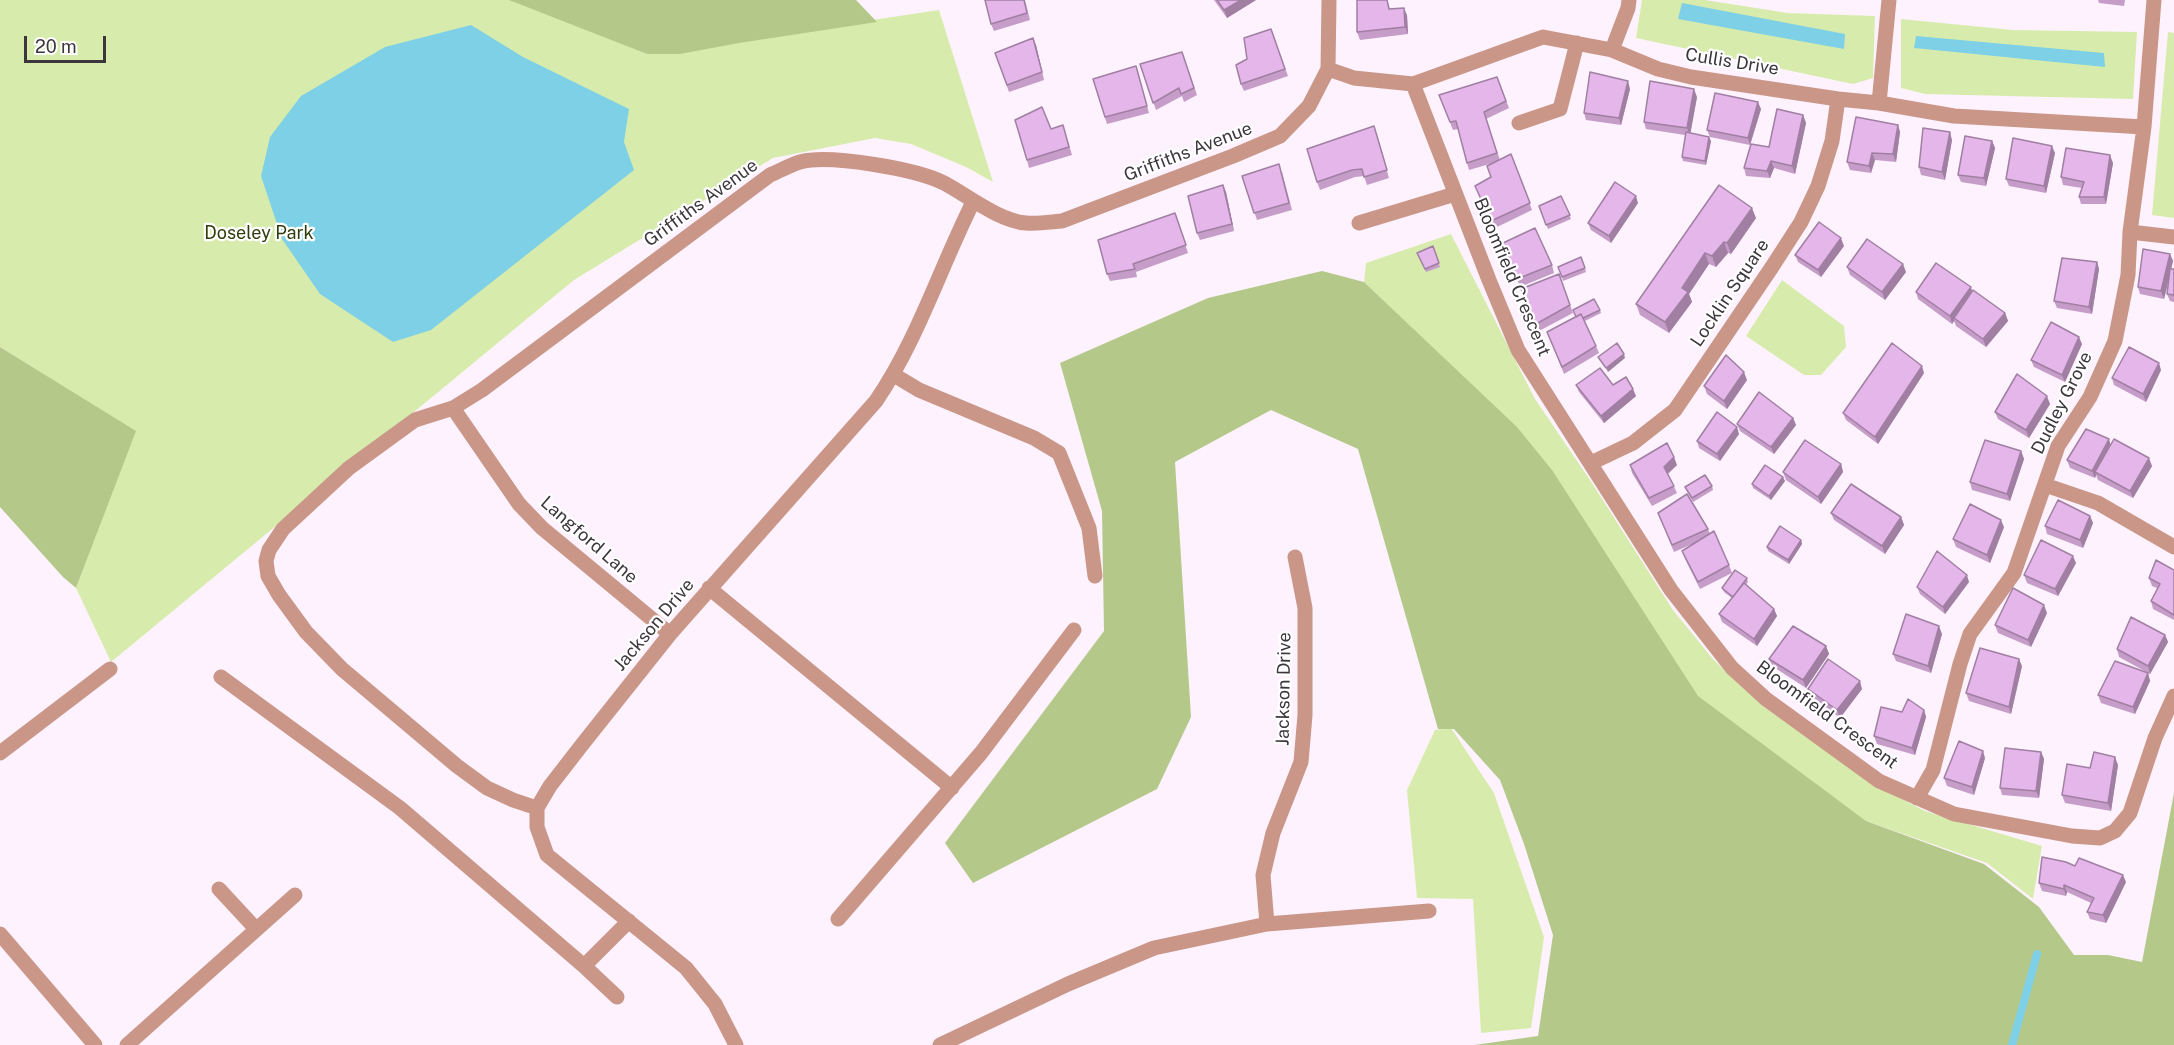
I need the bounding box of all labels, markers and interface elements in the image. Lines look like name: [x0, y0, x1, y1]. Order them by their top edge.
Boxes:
scale bar: [27, 24, 110, 62]
text: 20 m: [35, 36, 77, 57]
street label: Cullis Drive: [1684, 44, 1780, 80]
street label: Griffiths Avenue: [1121, 118, 1255, 186]
street label: Griffiths Avenue: [640, 154, 762, 252]
street label: Bloomfield Crescent: [1469, 195, 1555, 359]
park label: Doseley Park: [204, 222, 314, 244]
street label: Locklin Square: [1686, 235, 1774, 351]
street label: Dudley Grove: [2027, 348, 2097, 458]
street label: Langford Lane: [536, 492, 642, 588]
street label: Jackson Drive: [609, 575, 699, 675]
street label: Jackson Drive: [1272, 632, 1296, 746]
street label: Bloomfield Crescent: [1752, 656, 1902, 774]

